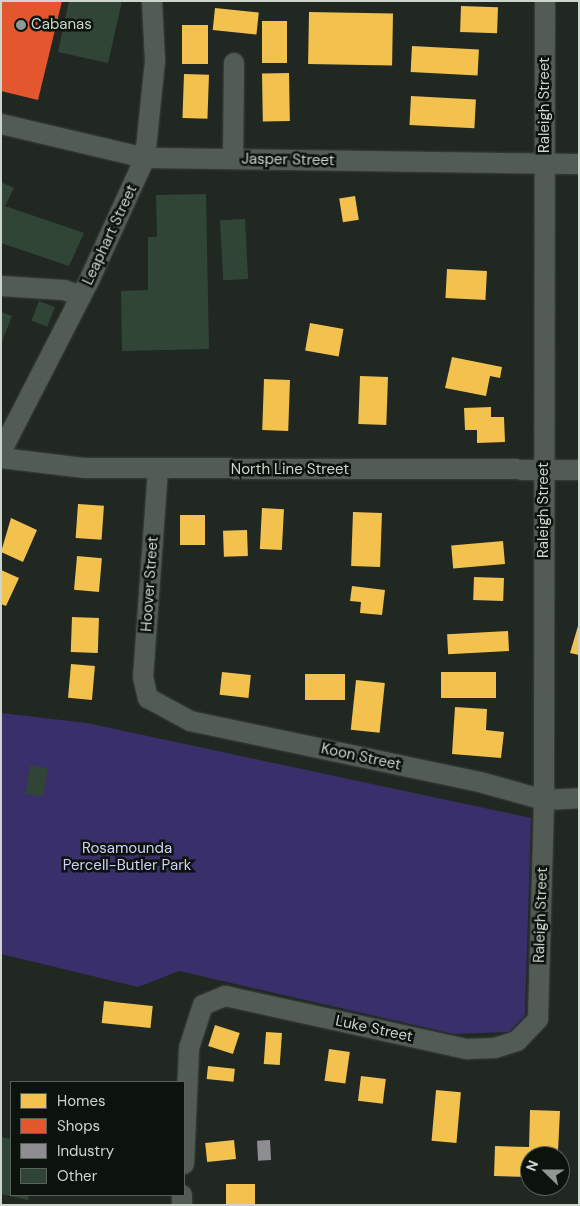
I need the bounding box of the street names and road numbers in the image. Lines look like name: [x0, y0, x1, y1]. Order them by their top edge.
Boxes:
street label: Raleigh Street: [536, 57, 554, 153]
street label: Jasper Street: [241, 150, 335, 170]
street label: Leaphart Street: [79, 182, 141, 288]
street label: North Line Street: [231, 461, 349, 479]
street label: Raleigh Street: [535, 462, 553, 558]
street label: Hoover Street: [138, 536, 162, 632]
street label: Koon Street: [319, 740, 403, 774]
street label: Raleigh Street: [530, 867, 552, 963]
street label: Luke Street: [334, 1012, 414, 1046]

